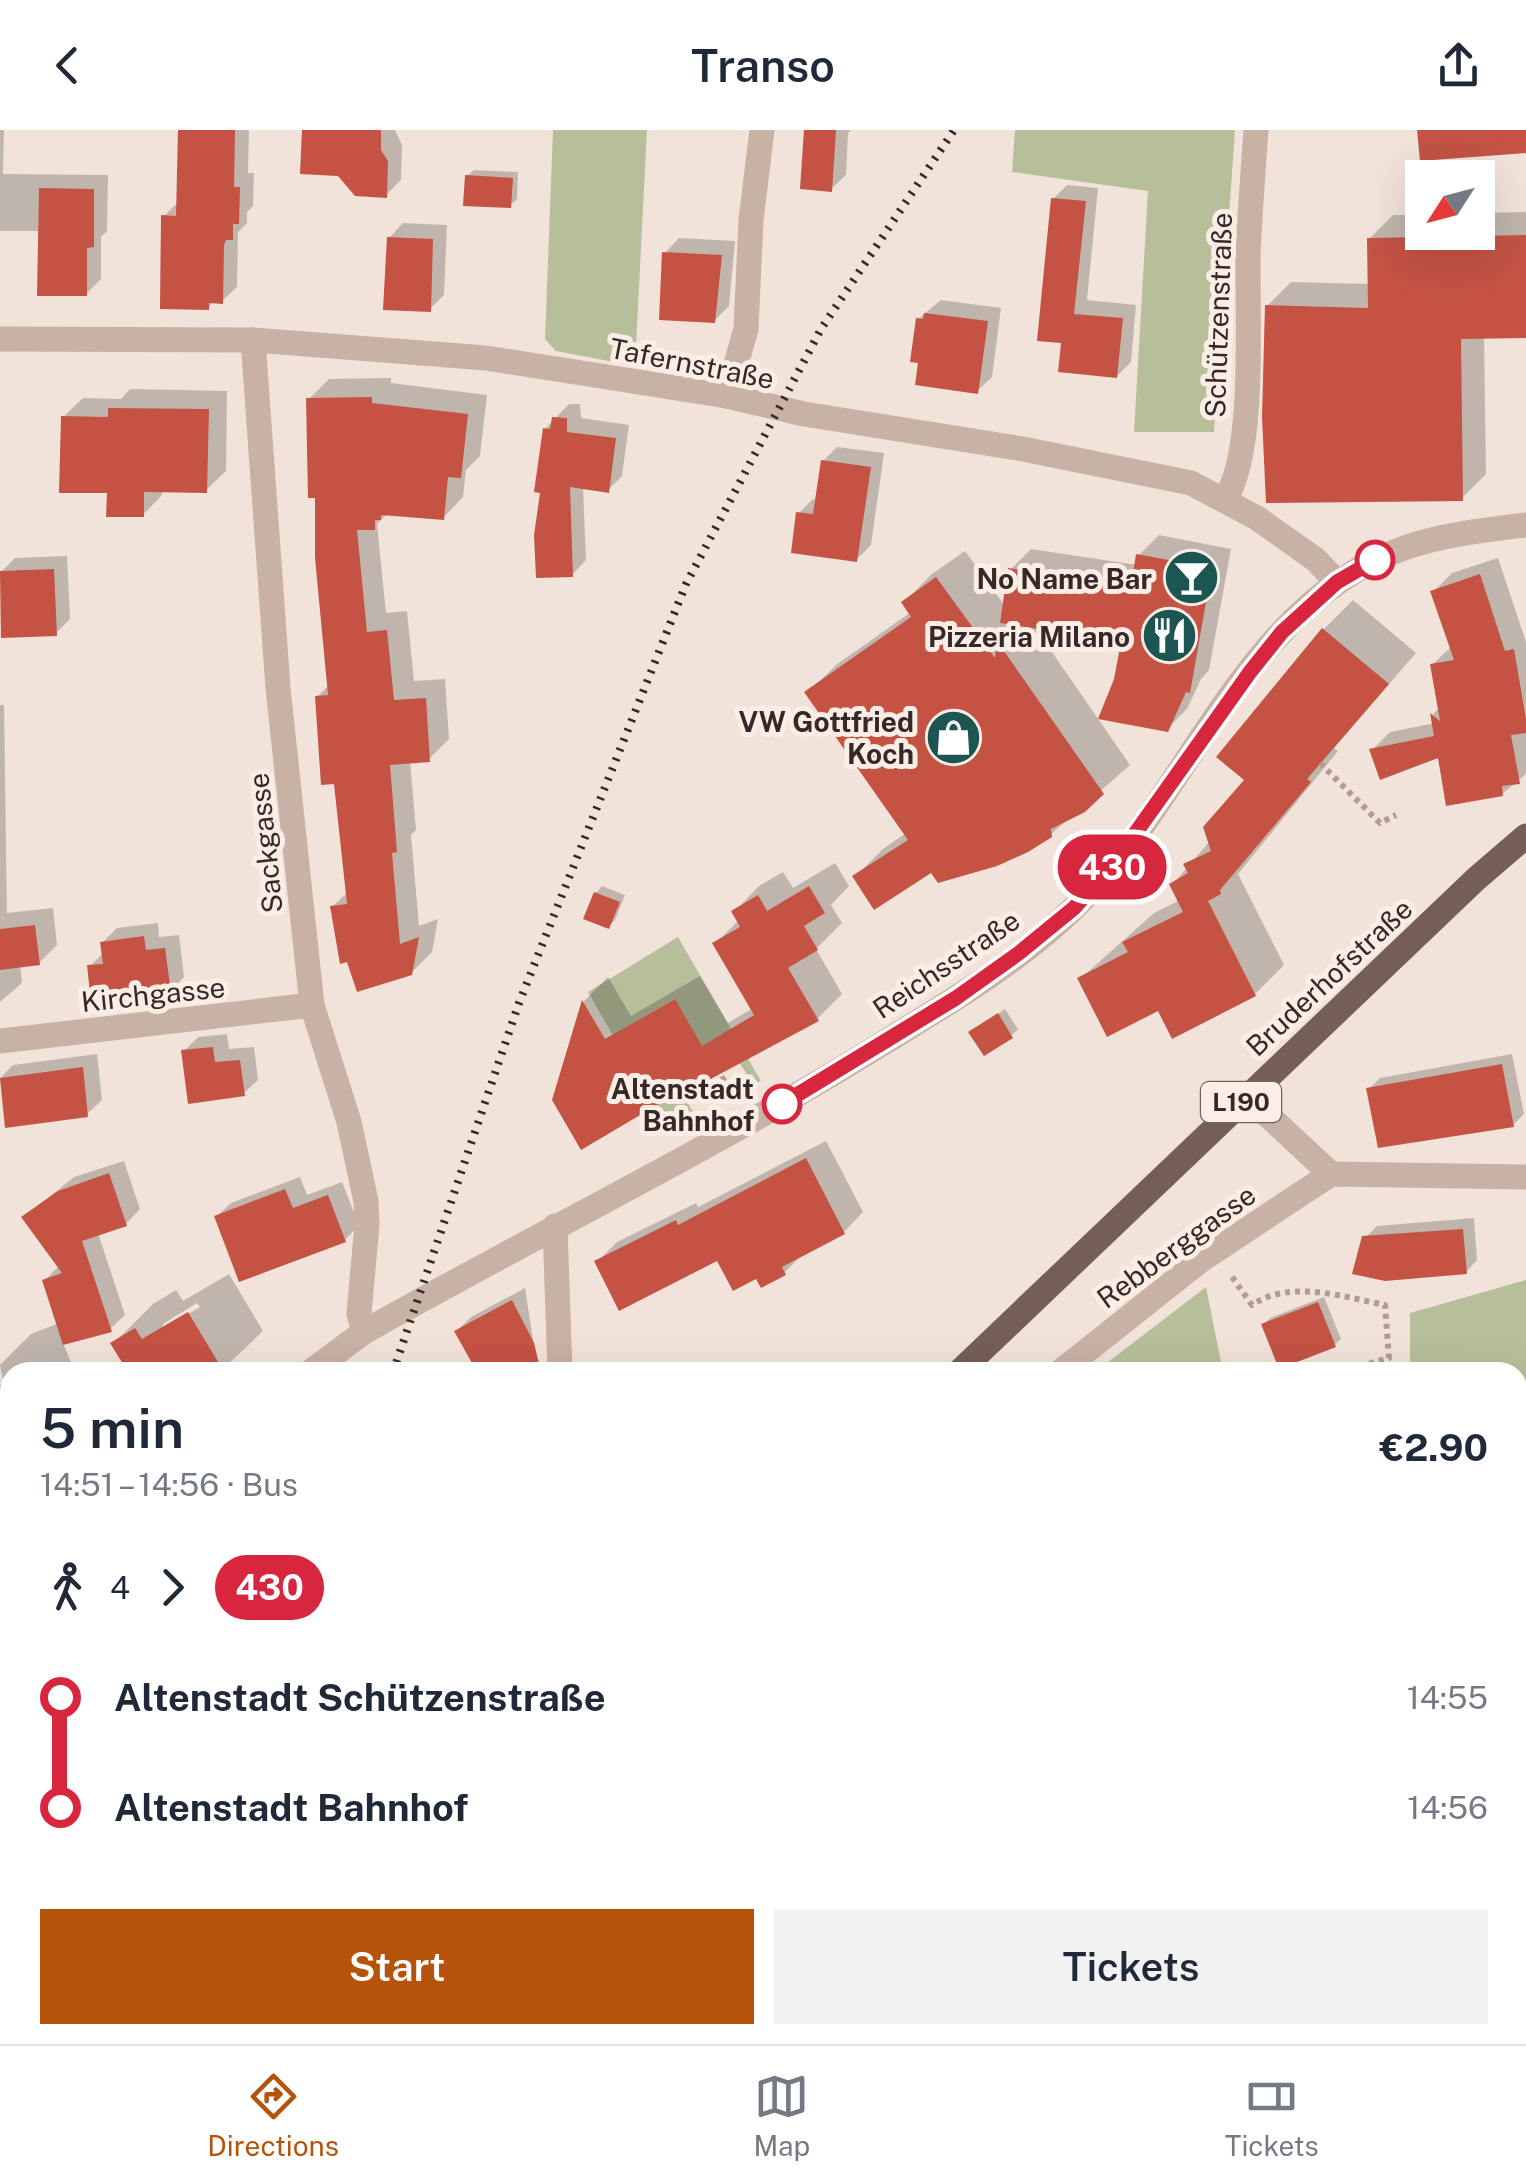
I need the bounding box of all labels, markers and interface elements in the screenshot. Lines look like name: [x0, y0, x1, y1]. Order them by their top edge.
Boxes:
icon: back: [40, 38, 95, 93]
icon: share: [1431, 38, 1486, 93]
text: Transo: [691, 39, 835, 92]
north arrow: [1405, 160, 1495, 250]
map controls: [1405, 160, 1495, 250]
street label: Schützenstraße: [1198, 212, 1238, 418]
street label: Tafernstraße: [607, 331, 777, 395]
unlabelled marker: [1356, 541, 1394, 579]
bar icon: No Name Bar: [1161, 548, 1221, 608]
place label: No Name Bar: [976, 562, 1152, 595]
restaurant icon: Pizzeria Milano: [1139, 606, 1199, 666]
place label: Pizzeria Milano: [928, 620, 1130, 653]
place label: VW Gottfried Koch: [739, 705, 914, 770]
shop icon: VW Gottfried Koch: [923, 707, 983, 767]
street label: Sackgasse: [241, 771, 289, 915]
line badge: 430: [1054, 834, 1170, 900]
text: 430: [1078, 847, 1146, 888]
street label: Bruderhofstraße: [1239, 892, 1419, 1062]
street label: Reichsstraße: [867, 903, 1025, 1025]
street label: Kirchgasse: [79, 970, 227, 1018]
place label: Altenstadt Bahnhof: [611, 1072, 754, 1137]
road number: L190: [1201, 1082, 1281, 1122]
marker: Altenstadt Bahnhof: [763, 1085, 801, 1123]
street label: Rebberggasse: [1090, 1178, 1262, 1314]
text: 5 min: [40, 1396, 184, 1460]
text: €2.90: [1379, 1425, 1488, 1470]
text: 14:51 – 14:56 · Bus: [40, 1466, 298, 1503]
icon: walk: [40, 1560, 95, 1615]
icon: forward: [145, 1560, 200, 1615]
text: 430: [235, 1567, 304, 1608]
text: 4: [110, 1569, 130, 1606]
text: Altenstadt Schützenstraße: [114, 1675, 606, 1720]
text: 14:55: [1407, 1679, 1488, 1716]
text: Altenstadt Bahnhof: [114, 1785, 468, 1830]
text: 14:56: [1407, 1789, 1488, 1826]
button: Start: [40, 1909, 754, 2024]
button: Tickets: [774, 1909, 1488, 2024]
tab: Directions: [207, 2069, 339, 2162]
tab: Map: [753, 2069, 810, 2162]
tab: Tickets: [1225, 2069, 1319, 2162]

